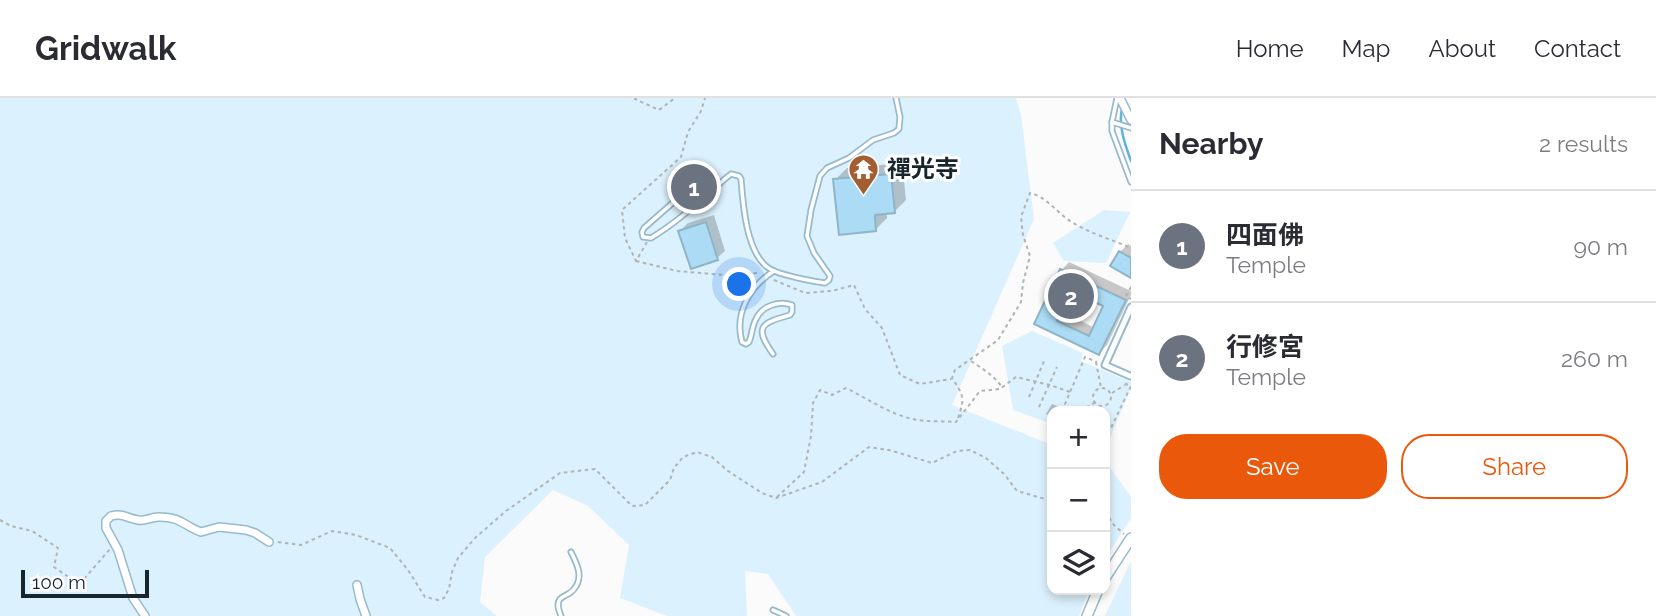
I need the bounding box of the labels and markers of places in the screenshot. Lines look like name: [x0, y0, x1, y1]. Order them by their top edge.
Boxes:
temple icon: 禪光寺: [847, 152, 881, 196]
place label: 禪光寺: [887, 154, 959, 183]
pin: 1: [671, 161, 717, 213]
pin: 2: [1048, 270, 1094, 322]

